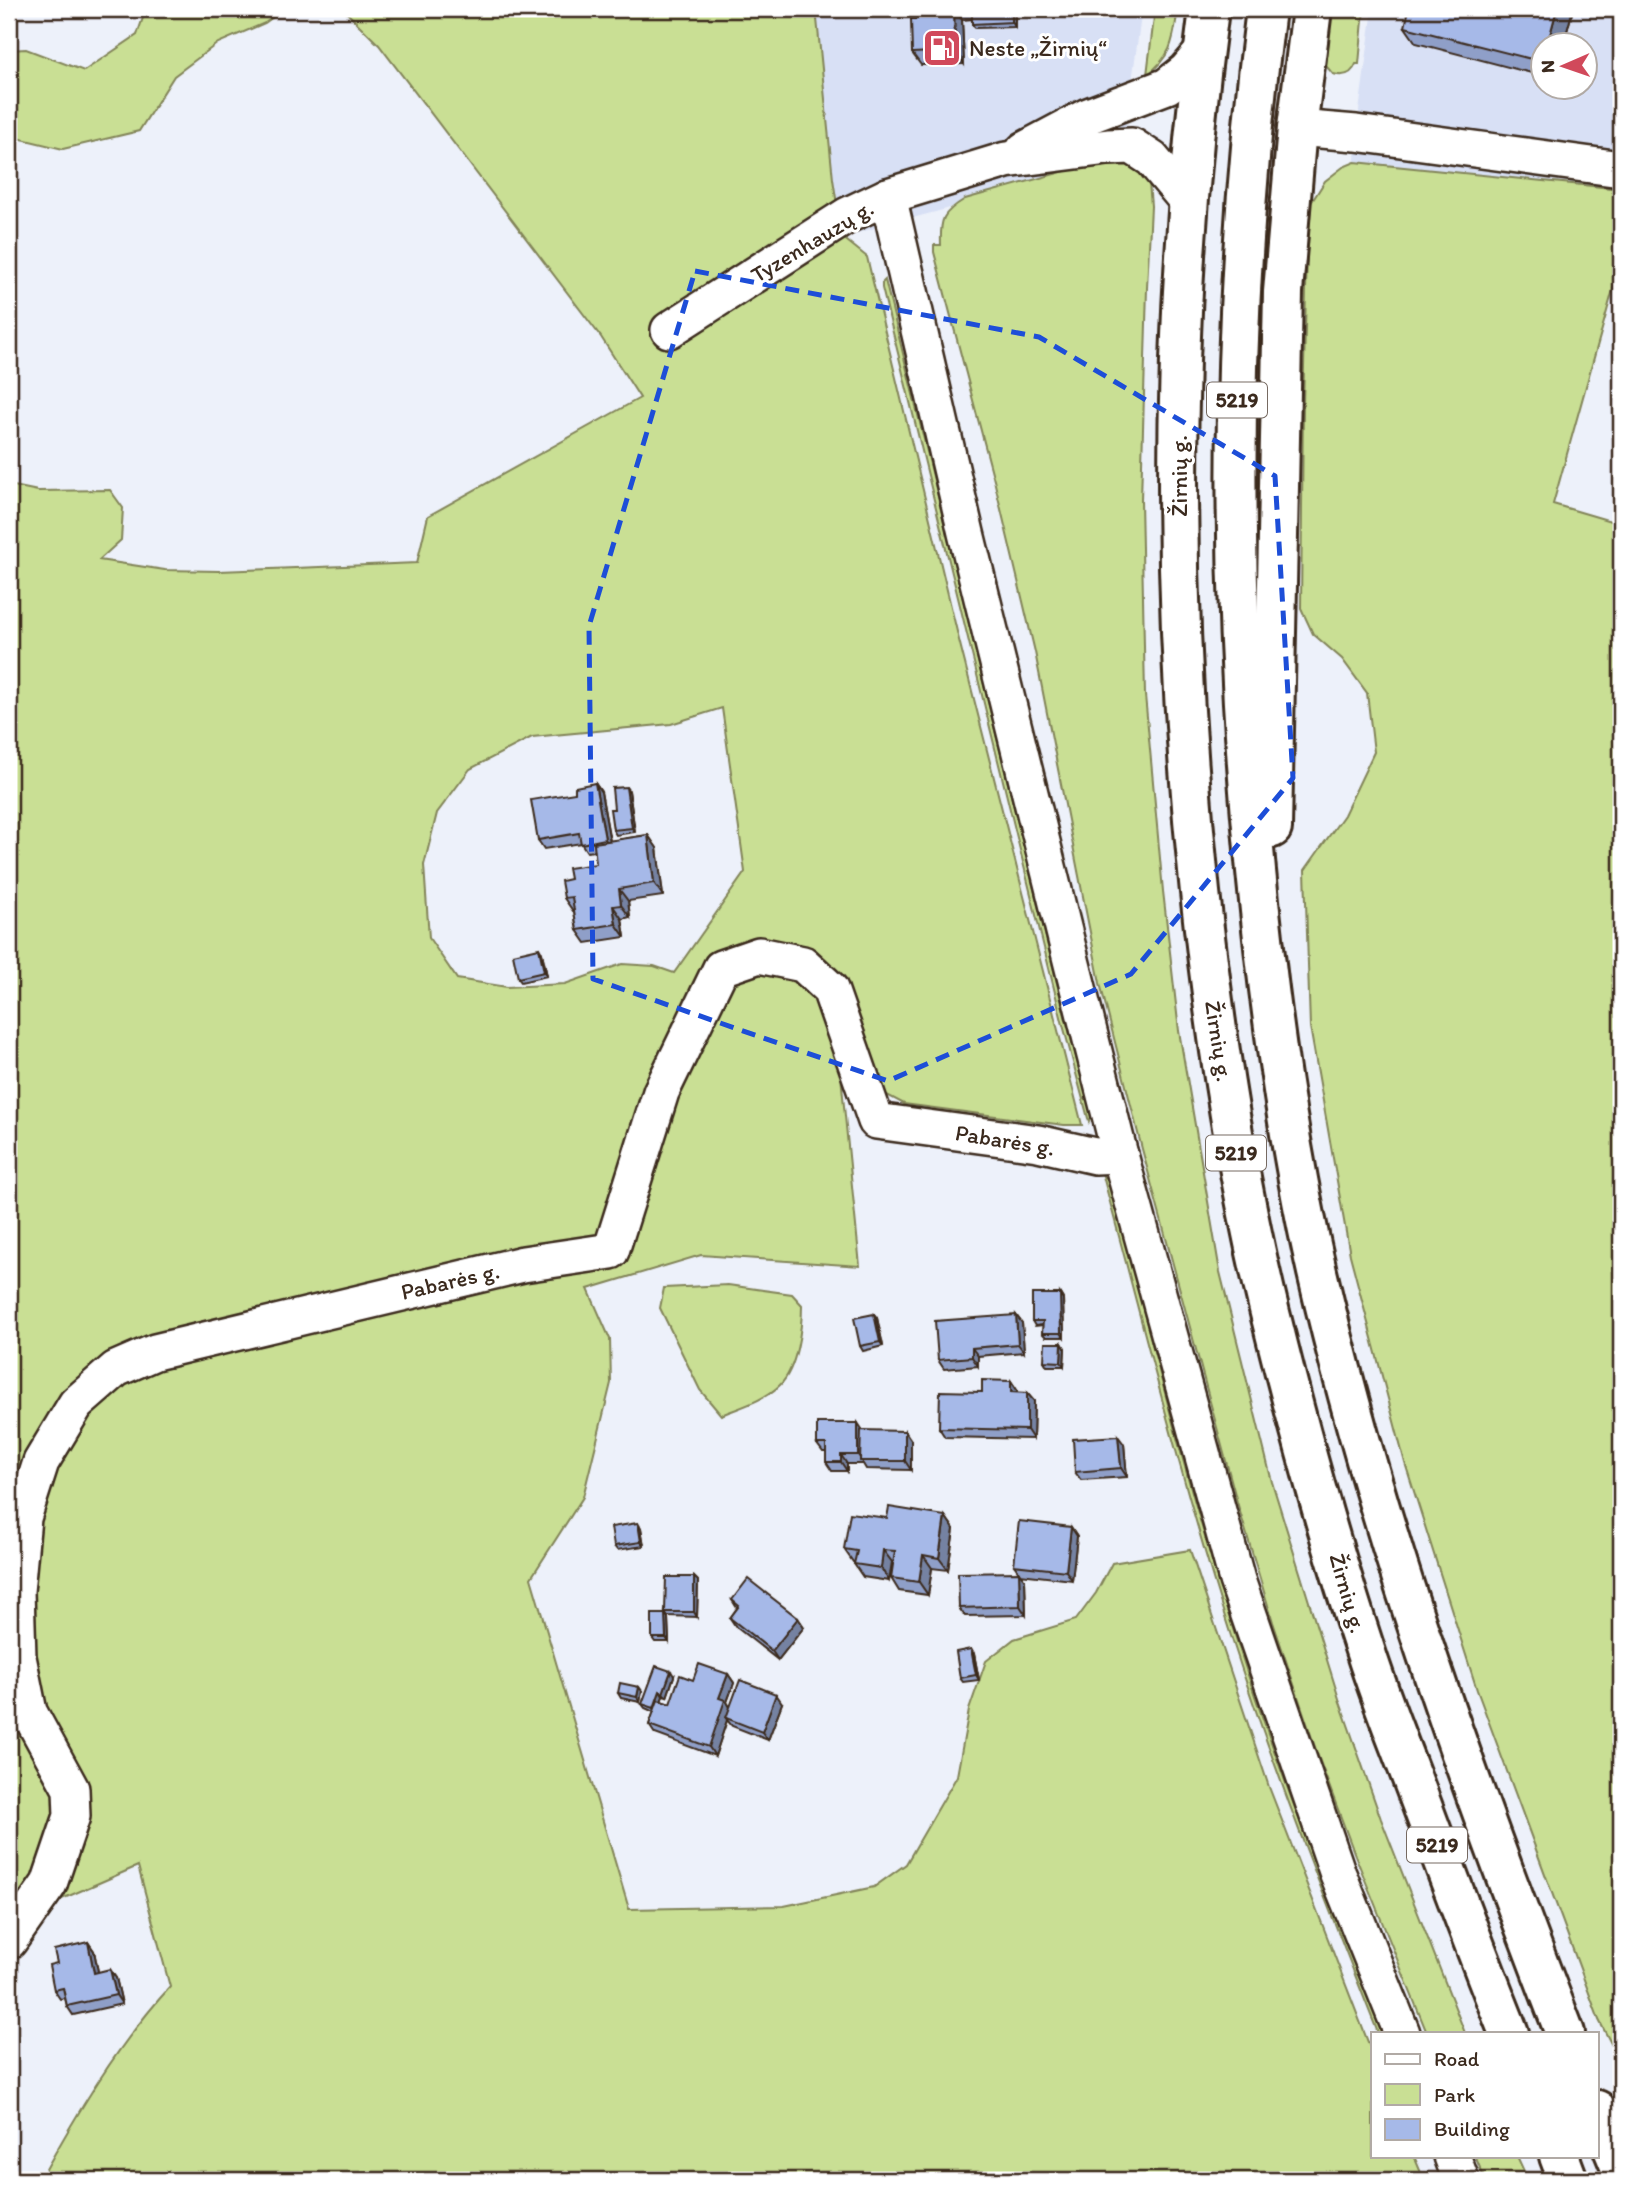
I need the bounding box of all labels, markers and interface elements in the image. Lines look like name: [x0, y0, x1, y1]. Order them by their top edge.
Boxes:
fuel station icon: Neste „Žirnių“: [921, 27, 963, 69]
north arrow: [1528, 32, 1598, 102]
place label: Neste „Žirnių“: [969, 34, 1107, 62]
text: N: [1536, 60, 1559, 73]
street label: Tyzenhauzų g.: [746, 193, 878, 289]
road number: 5219: [1207, 382, 1267, 418]
street label: Žirnių g.: [1165, 435, 1193, 517]
street label: Žirnių g.: [1199, 999, 1239, 1083]
street label: Pabarės g.: [953, 1118, 1057, 1162]
road number: 5219: [1206, 1136, 1266, 1170]
street label: Pabarės g.: [398, 1256, 502, 1306]
street label: Žirnių g.: [1323, 1550, 1373, 1636]
road number: 5219: [1407, 1828, 1467, 1862]
legend: [1371, 2032, 1598, 2158]
text: Road: [1434, 2046, 1480, 2071]
text: Park: [1434, 2082, 1476, 2107]
text: Building: [1434, 2116, 1510, 2141]

